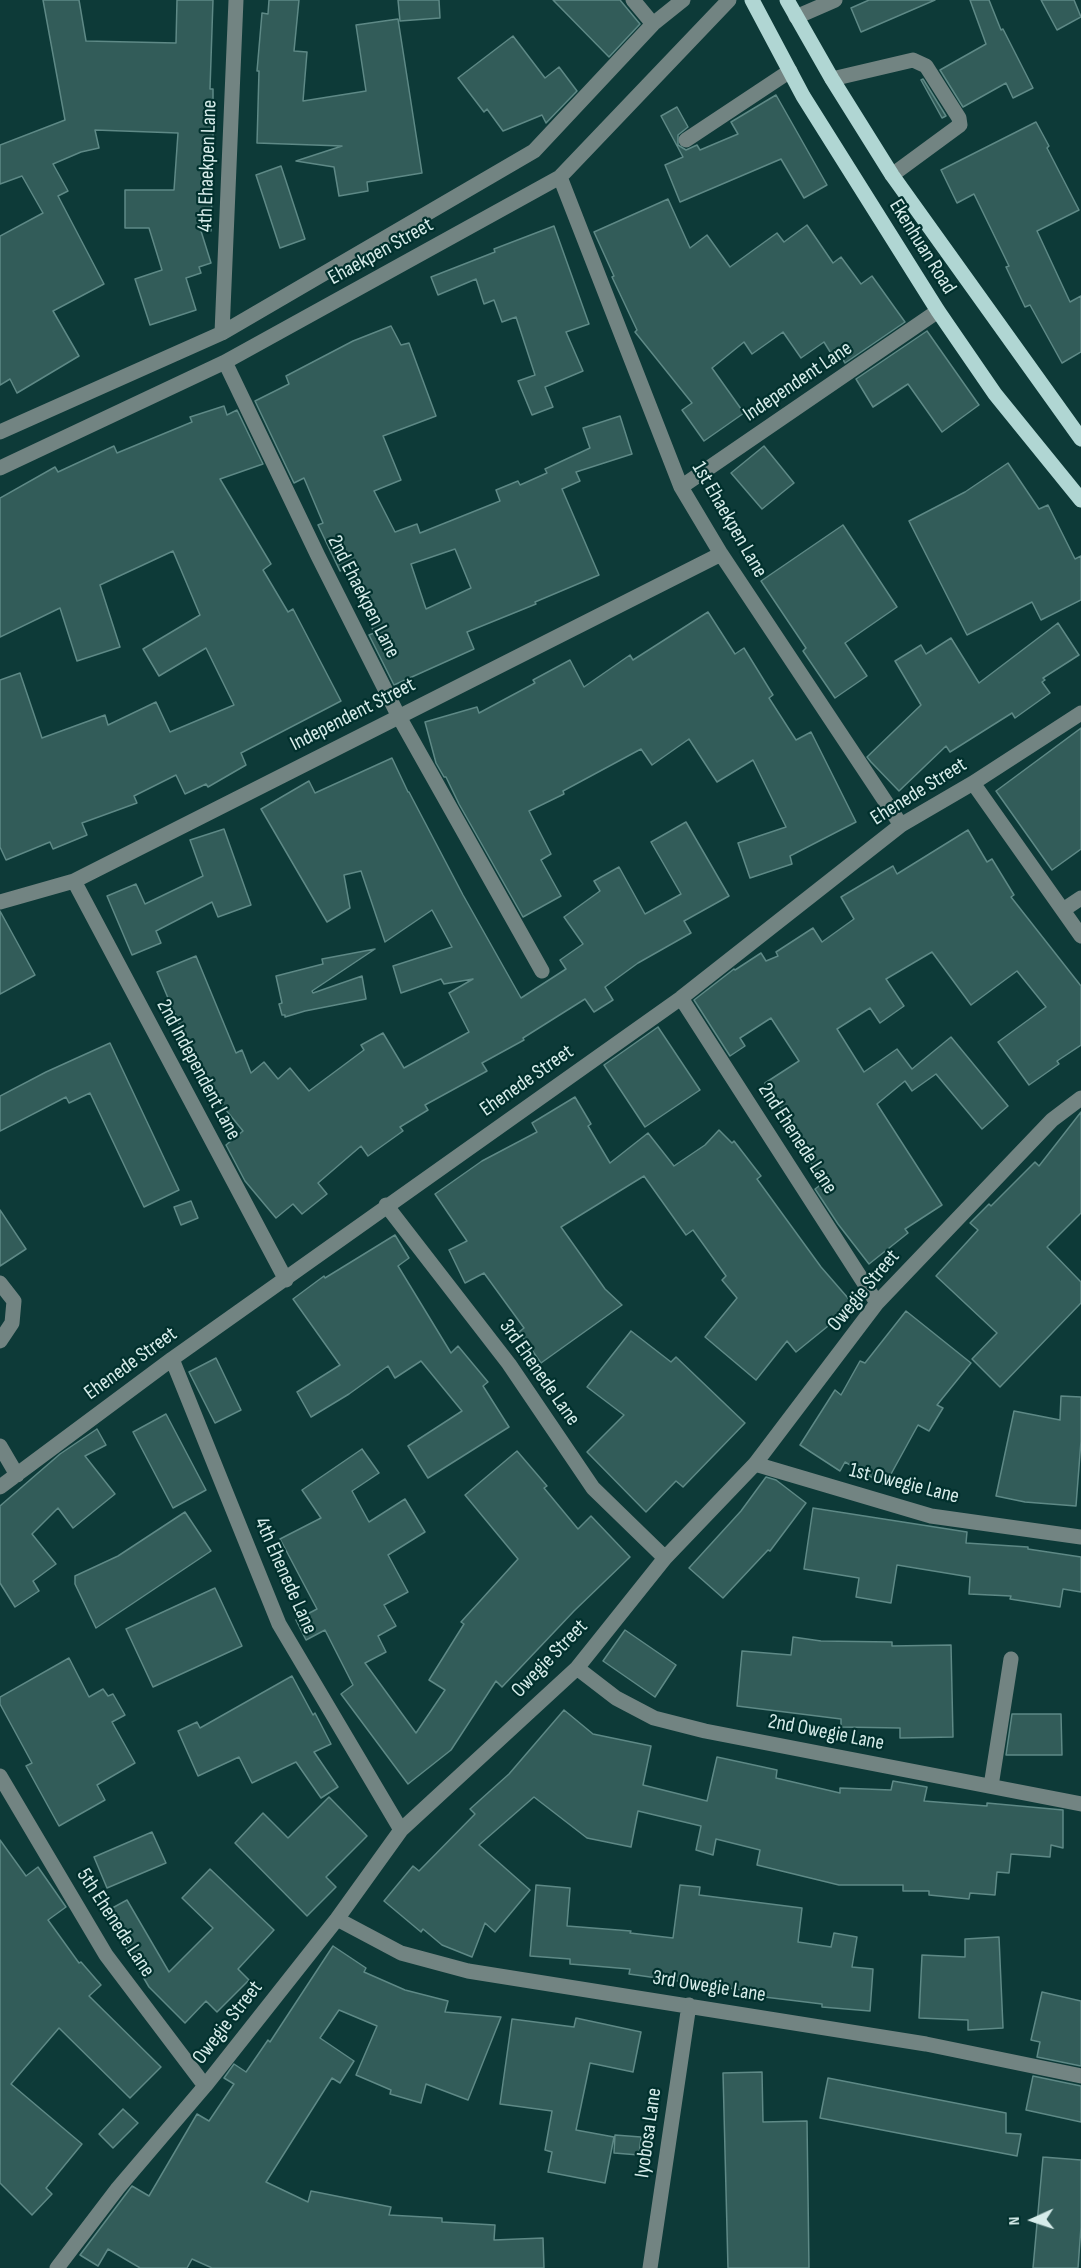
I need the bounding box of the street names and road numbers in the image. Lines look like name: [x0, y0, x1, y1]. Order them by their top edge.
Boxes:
street label: 4th Ehaekpen Lane: [193, 99, 223, 233]
street label: Ekenhuan Road: [883, 195, 961, 299]
street label: Ehaekpen Street: [324, 213, 438, 291]
street label: Independent Lane: [739, 336, 857, 428]
street label: 1st Ehaekpen Lane: [686, 458, 772, 582]
street label: 2nd Ehaekpen Lane: [321, 531, 405, 663]
street label: Independent Street: [286, 673, 420, 757]
street label: Ehenede Street: [866, 753, 972, 831]
street label: 2nd Independent Lane: [150, 995, 246, 1145]
street label: Ehenede Street: [475, 1040, 579, 1122]
street label: 2nd Ehenede Lane: [752, 1079, 842, 1199]
street label: Owegie Street: [823, 1245, 905, 1337]
street label: 3rd Ehenede Lane: [493, 1315, 585, 1431]
street label: Ehenede Street: [80, 1322, 182, 1406]
street label: 1st Owegie Lane: [846, 1458, 962, 1510]
street label: 4th Ehenede Lane: [248, 1514, 322, 1638]
street label: Owegie Street: [507, 1615, 593, 1703]
street label: 2nd Owegie Lane: [766, 1709, 886, 1757]
street label: 5th Ehenede Lane: [71, 1864, 159, 1982]
street label: 3rd Owegie Lane: [651, 1966, 767, 2008]
street label: Owegie Street: [188, 1976, 268, 2070]
street label: Iyobosa Lane: [630, 2086, 668, 2180]

